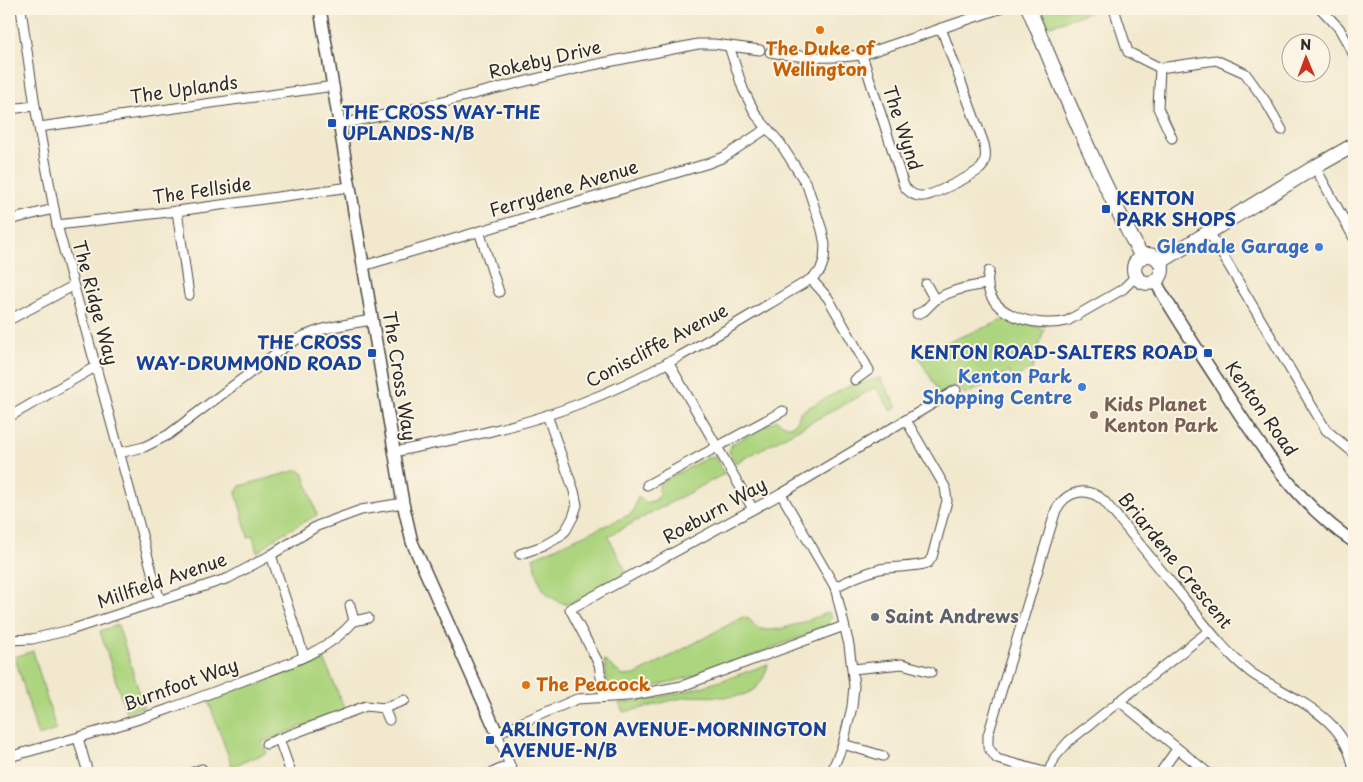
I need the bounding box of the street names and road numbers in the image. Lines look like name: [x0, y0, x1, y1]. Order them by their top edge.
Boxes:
street label: Rokeby Drive: [486, 33, 604, 85]
street label: The Uplands: [128, 68, 239, 109]
street label: The Wynd: [877, 82, 930, 173]
street label: Ferrydene Avenue: [486, 152, 641, 223]
street label: The Fellside: [151, 169, 253, 210]
street label: The Ridge Way: [67, 237, 126, 368]
street label: Coniscliffe Avenue: [580, 296, 732, 394]
street label: The Cross Way: [377, 309, 424, 443]
street label: Kenton Road: [1219, 355, 1305, 461]
street label: Roeburn Way: [657, 470, 771, 549]
street label: Briardene Crescent: [1113, 486, 1240, 634]
street label: Millfield Avenue: [93, 545, 230, 614]
street label: Burnfoot Way: [119, 650, 242, 717]

